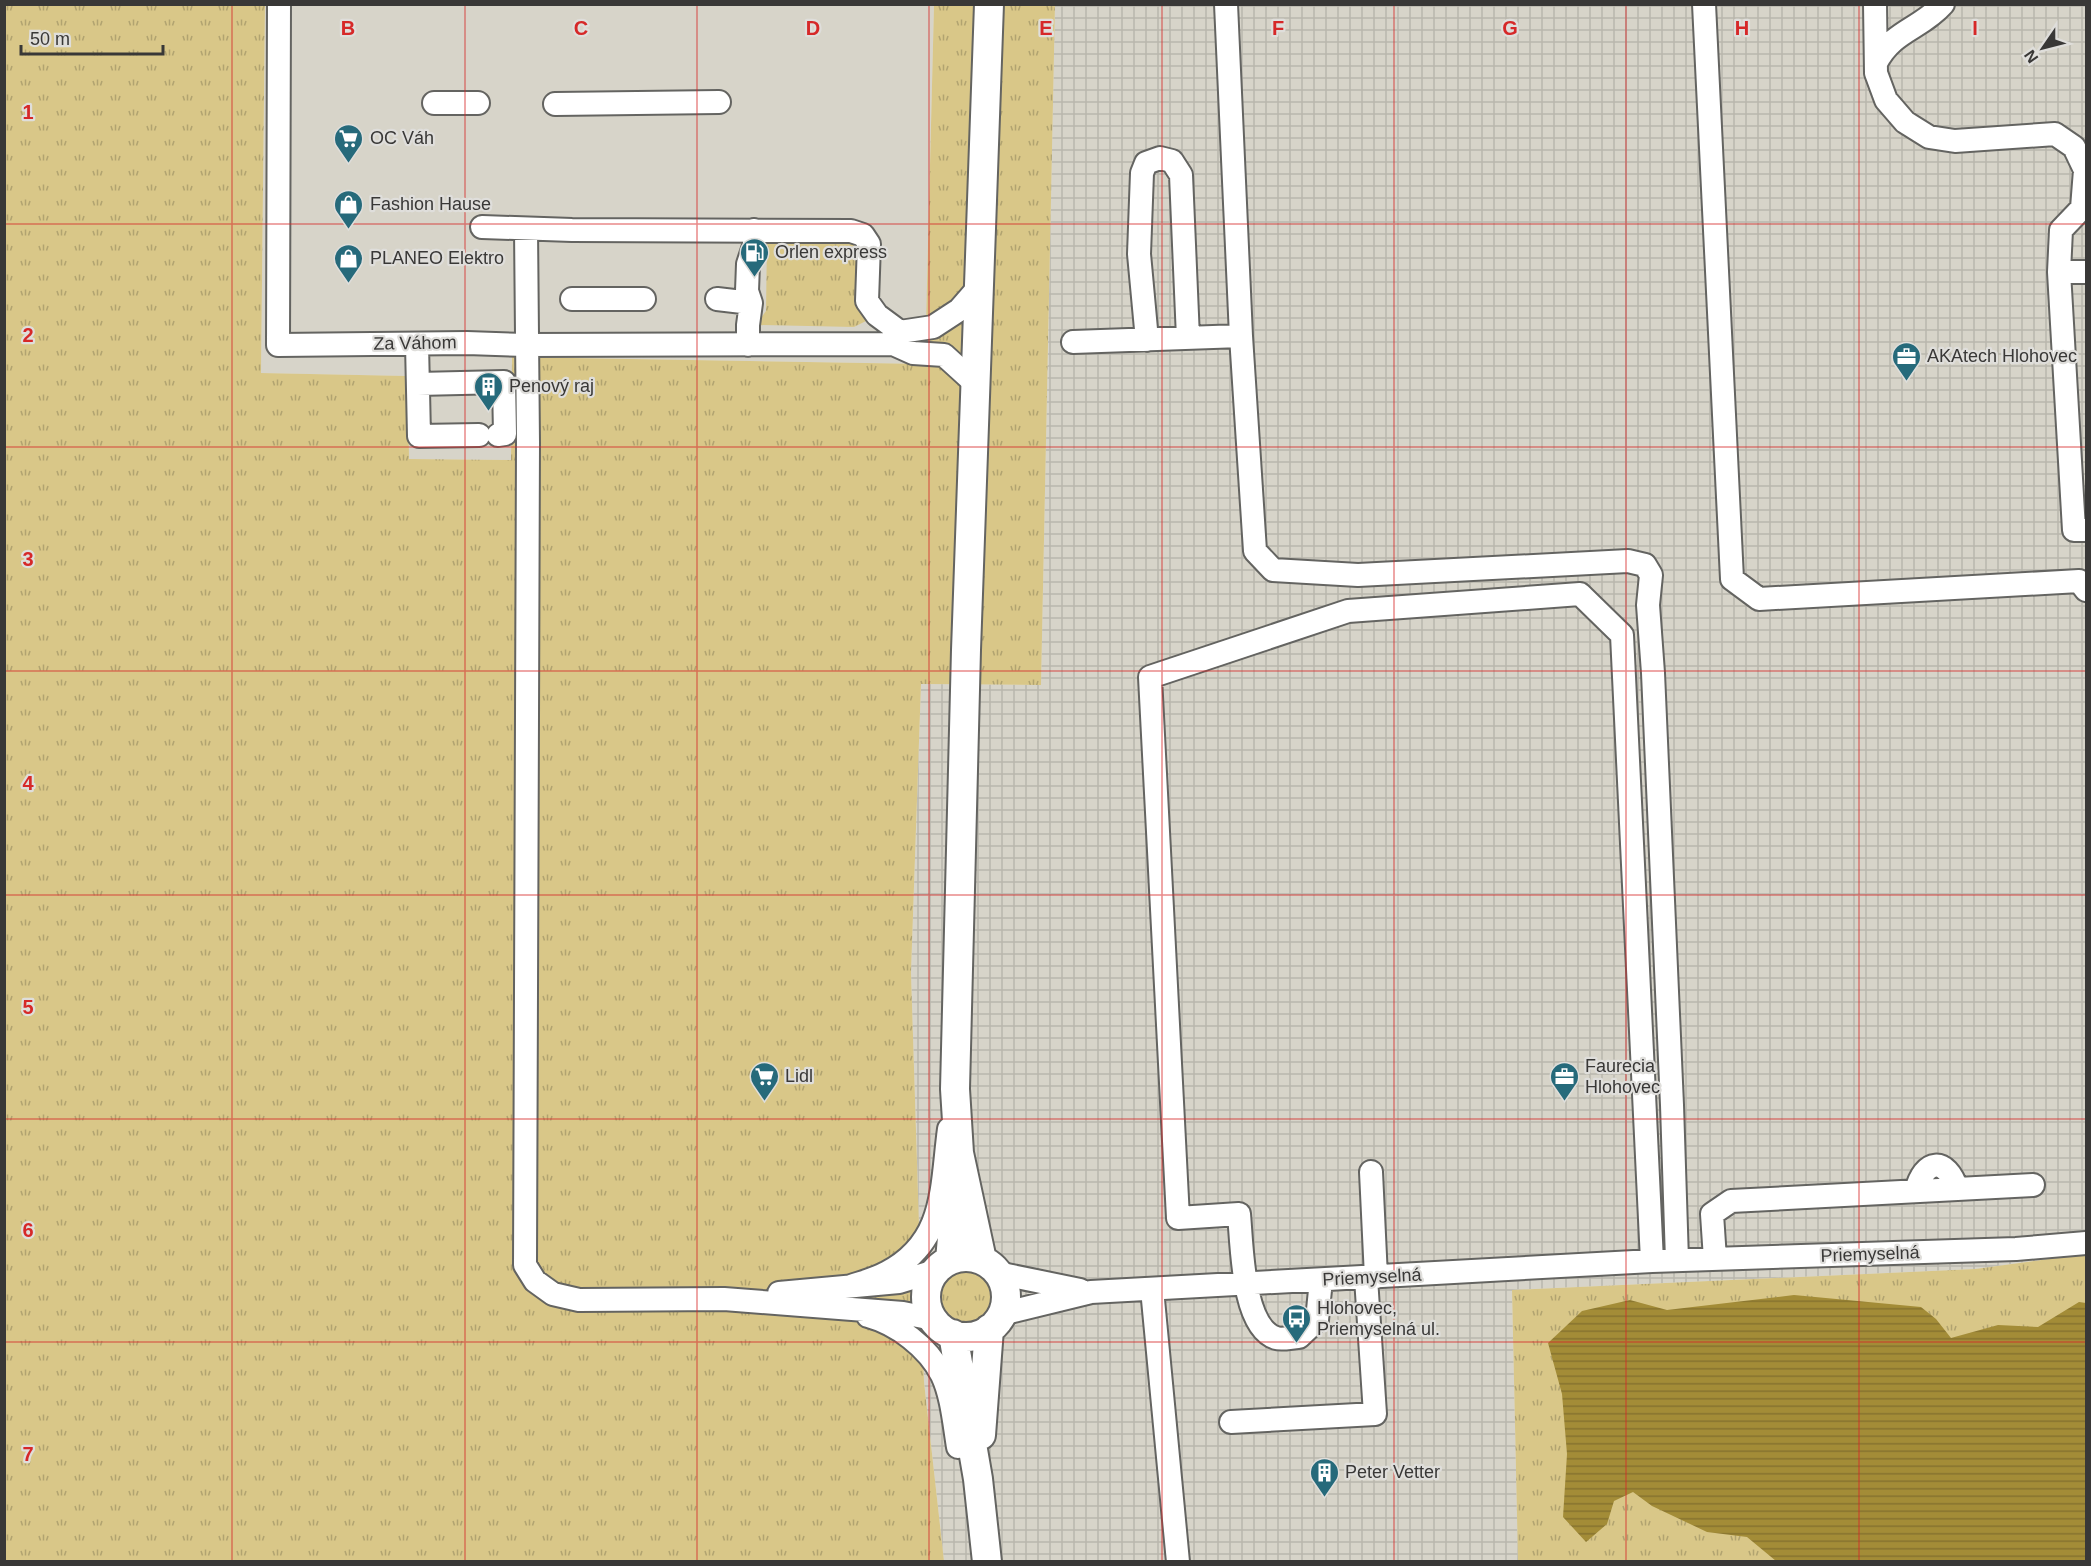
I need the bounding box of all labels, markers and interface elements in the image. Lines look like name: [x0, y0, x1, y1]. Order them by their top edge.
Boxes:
text: B: [341, 17, 355, 39]
text: C: [574, 17, 588, 39]
text: D: [806, 17, 820, 39]
text: E: [1039, 17, 1053, 39]
text: F: [1272, 17, 1284, 39]
text: G: [1502, 17, 1518, 39]
text: H: [1735, 17, 1749, 39]
text: I: [1972, 17, 1978, 39]
scale bar: [21, 18, 164, 56]
north arrow: [2013, 18, 2073, 78]
text: 50 m: [30, 29, 70, 49]
text: N: [2021, 47, 2041, 66]
text: 1: [22, 101, 34, 123]
supermarket icon: OC Váh: [333, 122, 365, 164]
place label: OC Váh: [370, 128, 434, 148]
shop icon: Fashion Hause: [333, 188, 365, 230]
place label: Fashion Hause: [370, 194, 491, 214]
fuel station icon: Orlen express: [738, 236, 770, 278]
shop icon: PLANEO Elektro: [333, 242, 365, 284]
place label: Orlen express: [775, 242, 887, 262]
place label: PLANEO Elektro: [370, 248, 504, 268]
text: 2: [22, 324, 34, 346]
street label: Za Váhom: [373, 332, 457, 354]
office icon: AKAtech Hlohovec: [1890, 340, 1922, 382]
place label: AKAtech Hlohovec: [1927, 346, 2077, 366]
building icon: Penový raj: [472, 370, 504, 412]
place label: Penový raj: [509, 376, 594, 396]
text: 3: [22, 548, 34, 570]
text: 4: [22, 772, 34, 794]
text: 5: [22, 996, 34, 1018]
place label: Faurecia Hlohovec: [1585, 1056, 1660, 1097]
supermarket icon: Lidl: [748, 1060, 780, 1102]
office icon: Faurecia Hlohovec: [1548, 1060, 1580, 1102]
place label: Lidl: [785, 1066, 813, 1086]
text: 6: [22, 1219, 34, 1241]
street label: Priemyselná: [1820, 1242, 1921, 1266]
street label: Priemyselná: [1322, 1264, 1423, 1290]
place label: Hlohovec, Priemyselná ul.: [1317, 1298, 1440, 1339]
bus stop icon: Hlohovec, Priemyselná ul.: [1280, 1302, 1312, 1344]
text: 7: [22, 1443, 34, 1465]
building icon: Peter Vetter: [1308, 1456, 1340, 1498]
place label: Peter Vetter: [1345, 1462, 1440, 1482]

